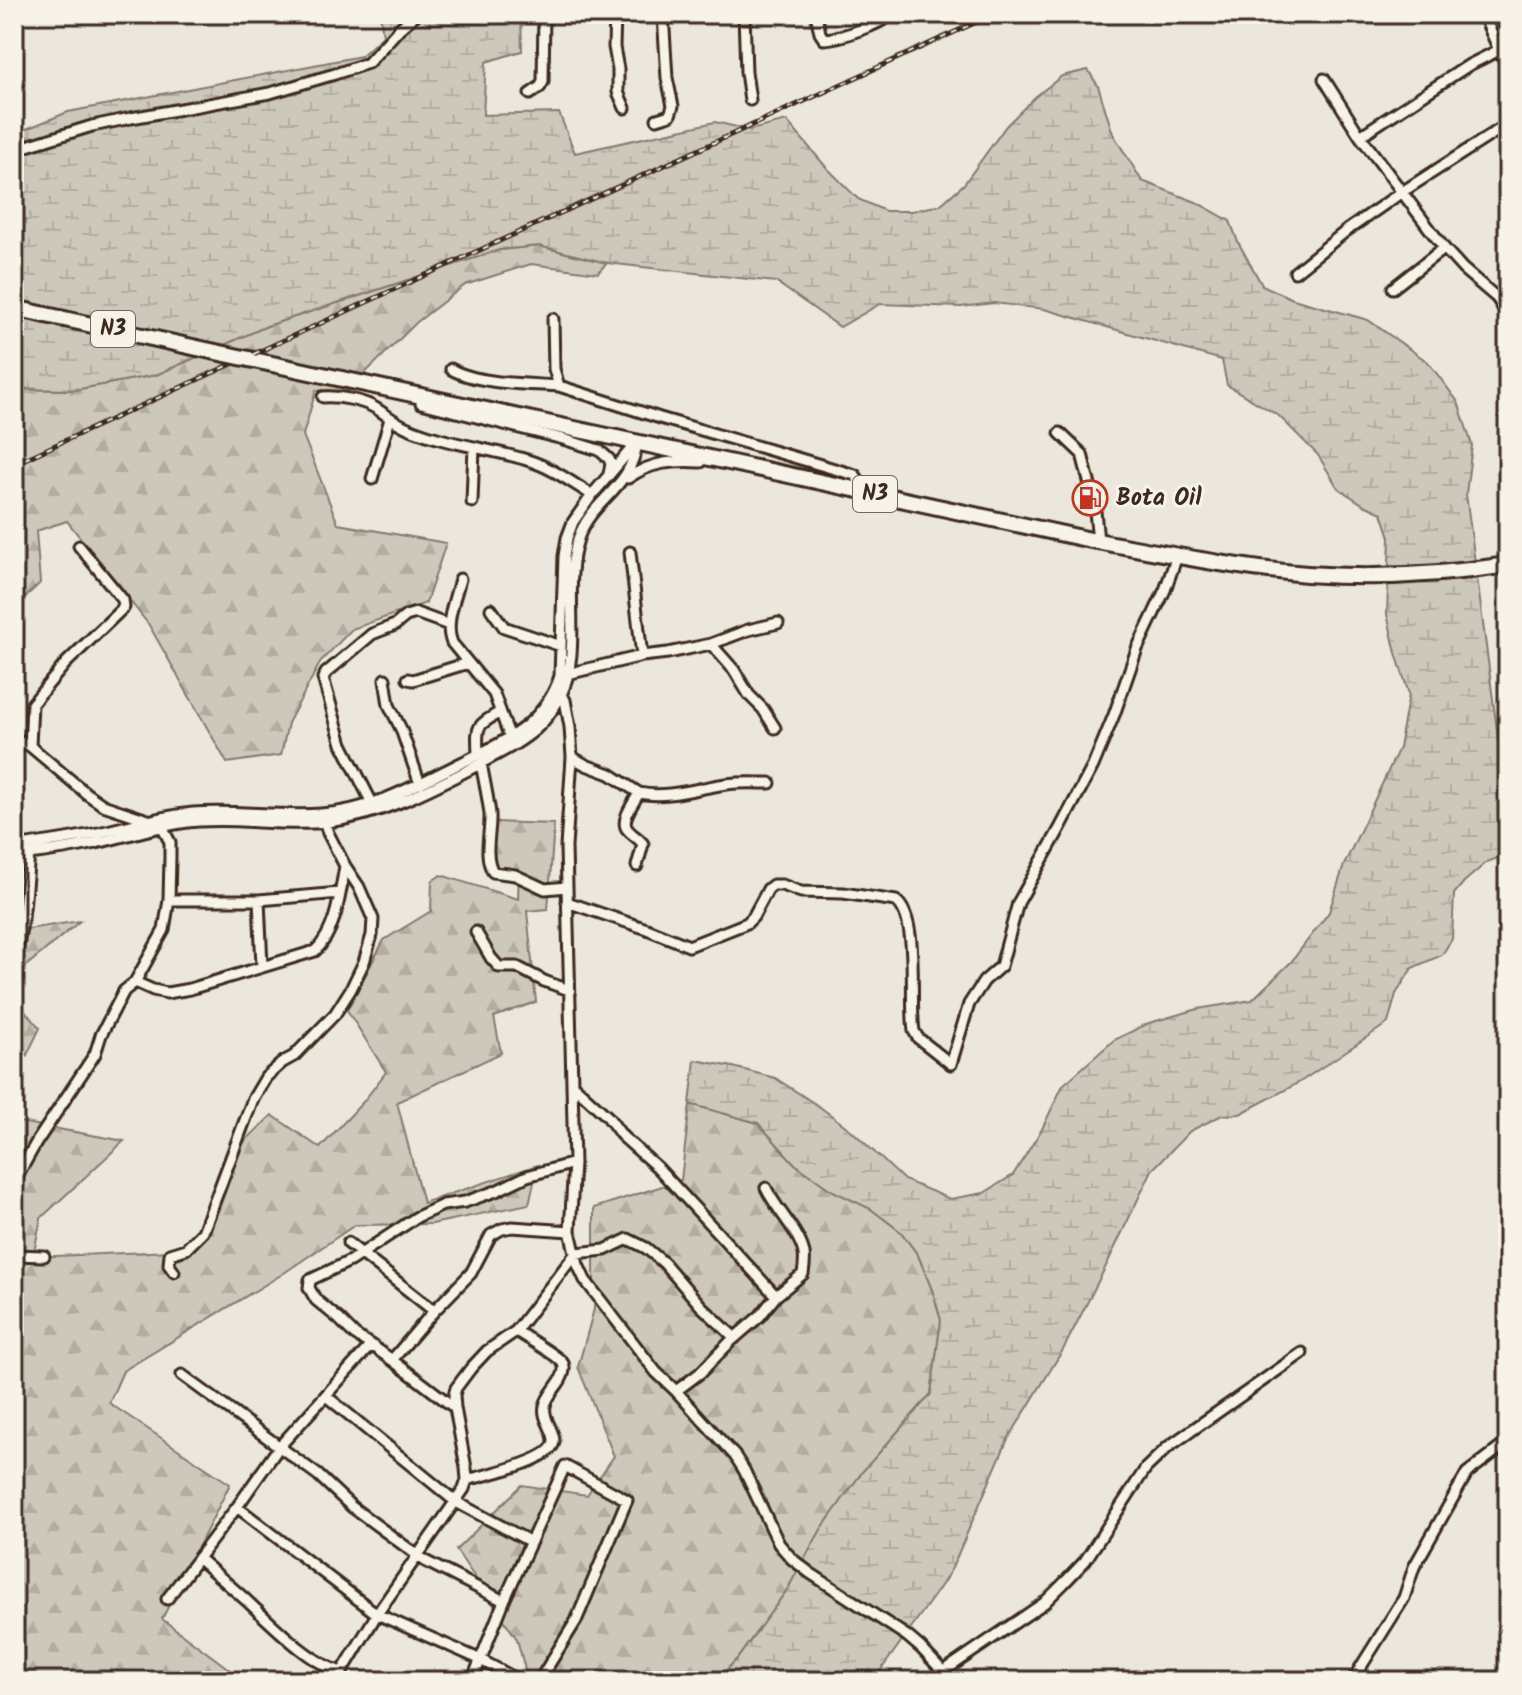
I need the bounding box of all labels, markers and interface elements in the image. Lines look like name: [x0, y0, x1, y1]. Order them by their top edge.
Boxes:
road number: N3: [91, 311, 135, 347]
road number: N3: [853, 476, 897, 512]
fuel station icon: Bota Oil: [1071, 479, 1109, 517]
place label: Bota Oil: [1116, 479, 1202, 518]

